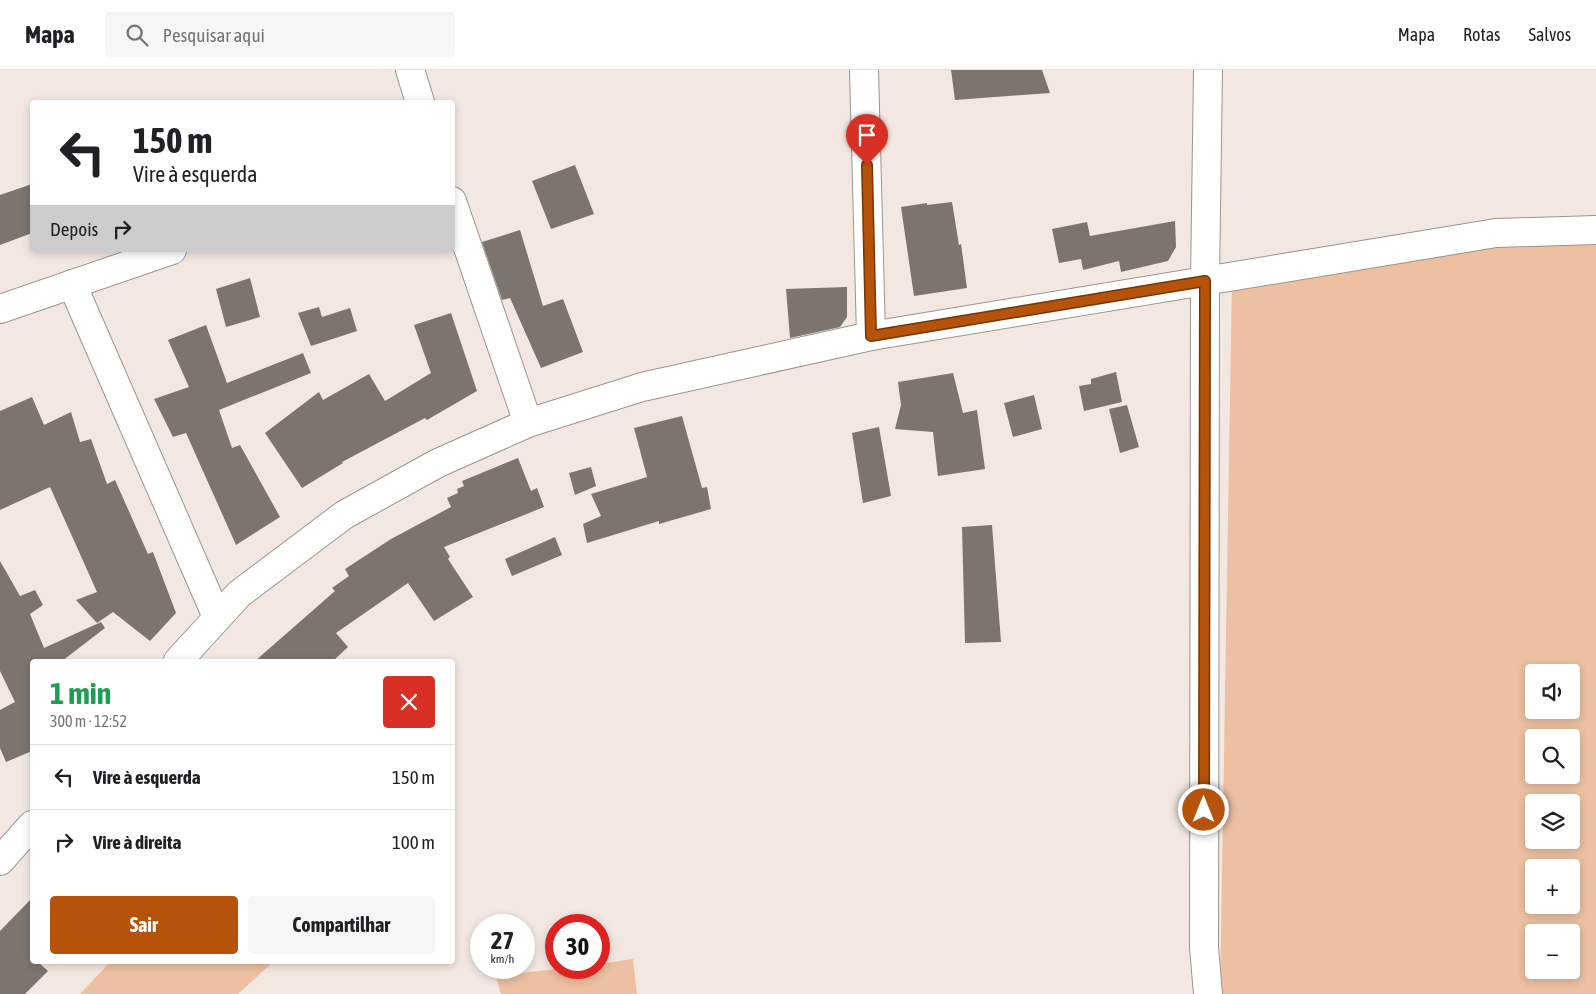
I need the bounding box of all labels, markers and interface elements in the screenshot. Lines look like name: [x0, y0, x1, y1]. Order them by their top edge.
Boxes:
search box: [105, 12, 455, 57]
text: Mapa: [25, 21, 75, 48]
icon: search: [123, 21, 151, 49]
text: Pesquisar aqui: [163, 24, 265, 46]
text: Mapa: [1398, 24, 1435, 45]
text: Rotas: [1463, 24, 1500, 45]
text: Salvos: [1528, 24, 1571, 45]
pin: [846, 114, 888, 165]
icon: left: [50, 120, 115, 185]
text: 150 m: [133, 120, 212, 160]
icon: arrive: [853, 121, 881, 149]
text: Vire à esquerda: [133, 161, 258, 187]
icon: right: [108, 215, 136, 243]
text: Depois: [50, 218, 98, 240]
map controls: [1525, 664, 1580, 979]
button: sound: [1525, 664, 1580, 719]
text: 1 min: [50, 676, 111, 710]
button: close: [383, 676, 435, 728]
text: 300 m · 12:52: [50, 712, 127, 730]
button: search: [1525, 729, 1580, 784]
icon: left: [50, 763, 78, 791]
text: Vire à esquerda: [93, 766, 201, 788]
text: 150 m: [392, 766, 435, 788]
position arrow: [1177, 783, 1229, 835]
button: layers: [1525, 794, 1580, 849]
icon: right: [50, 828, 78, 856]
text: Vire à direita: [93, 831, 181, 853]
text: 100 m: [392, 831, 435, 853]
button: +: [1525, 859, 1580, 914]
button: Sair: [50, 896, 238, 954]
button: Compartilhar: [248, 896, 435, 954]
speed limit sign: 30: [545, 914, 610, 979]
button: −: [1525, 924, 1580, 979]
text: 27: [491, 926, 514, 954]
text: km/h: [491, 952, 514, 966]

